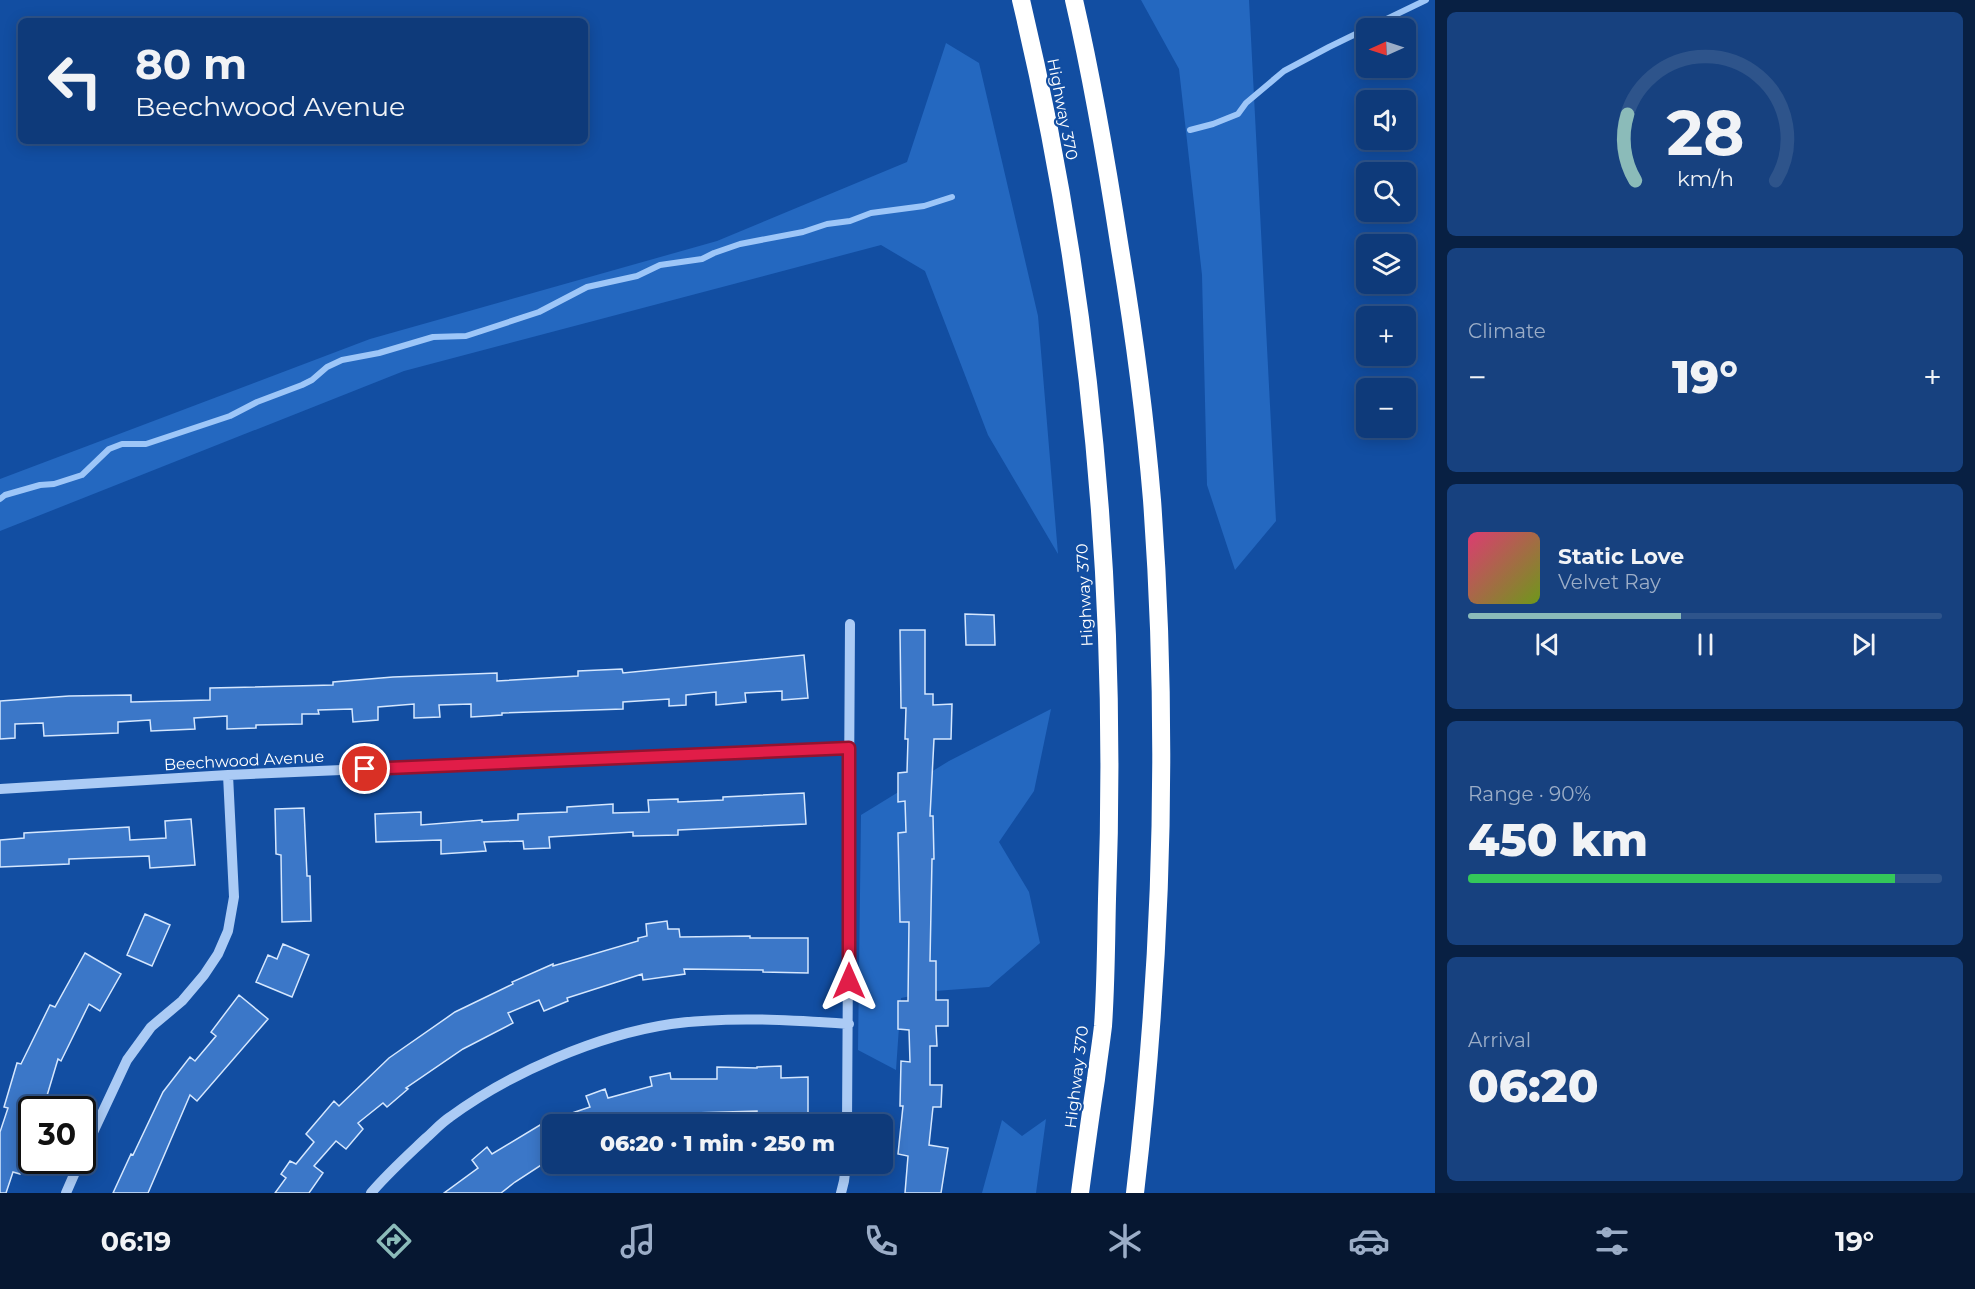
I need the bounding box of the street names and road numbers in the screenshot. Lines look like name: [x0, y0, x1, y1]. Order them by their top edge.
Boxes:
street label: Highway 370: [1043, 57, 1082, 162]
street label: Highway 370: [1072, 543, 1097, 647]
street label: Beechwood Avenue: [164, 747, 325, 774]
street label: Highway 370: [1061, 1025, 1092, 1129]

